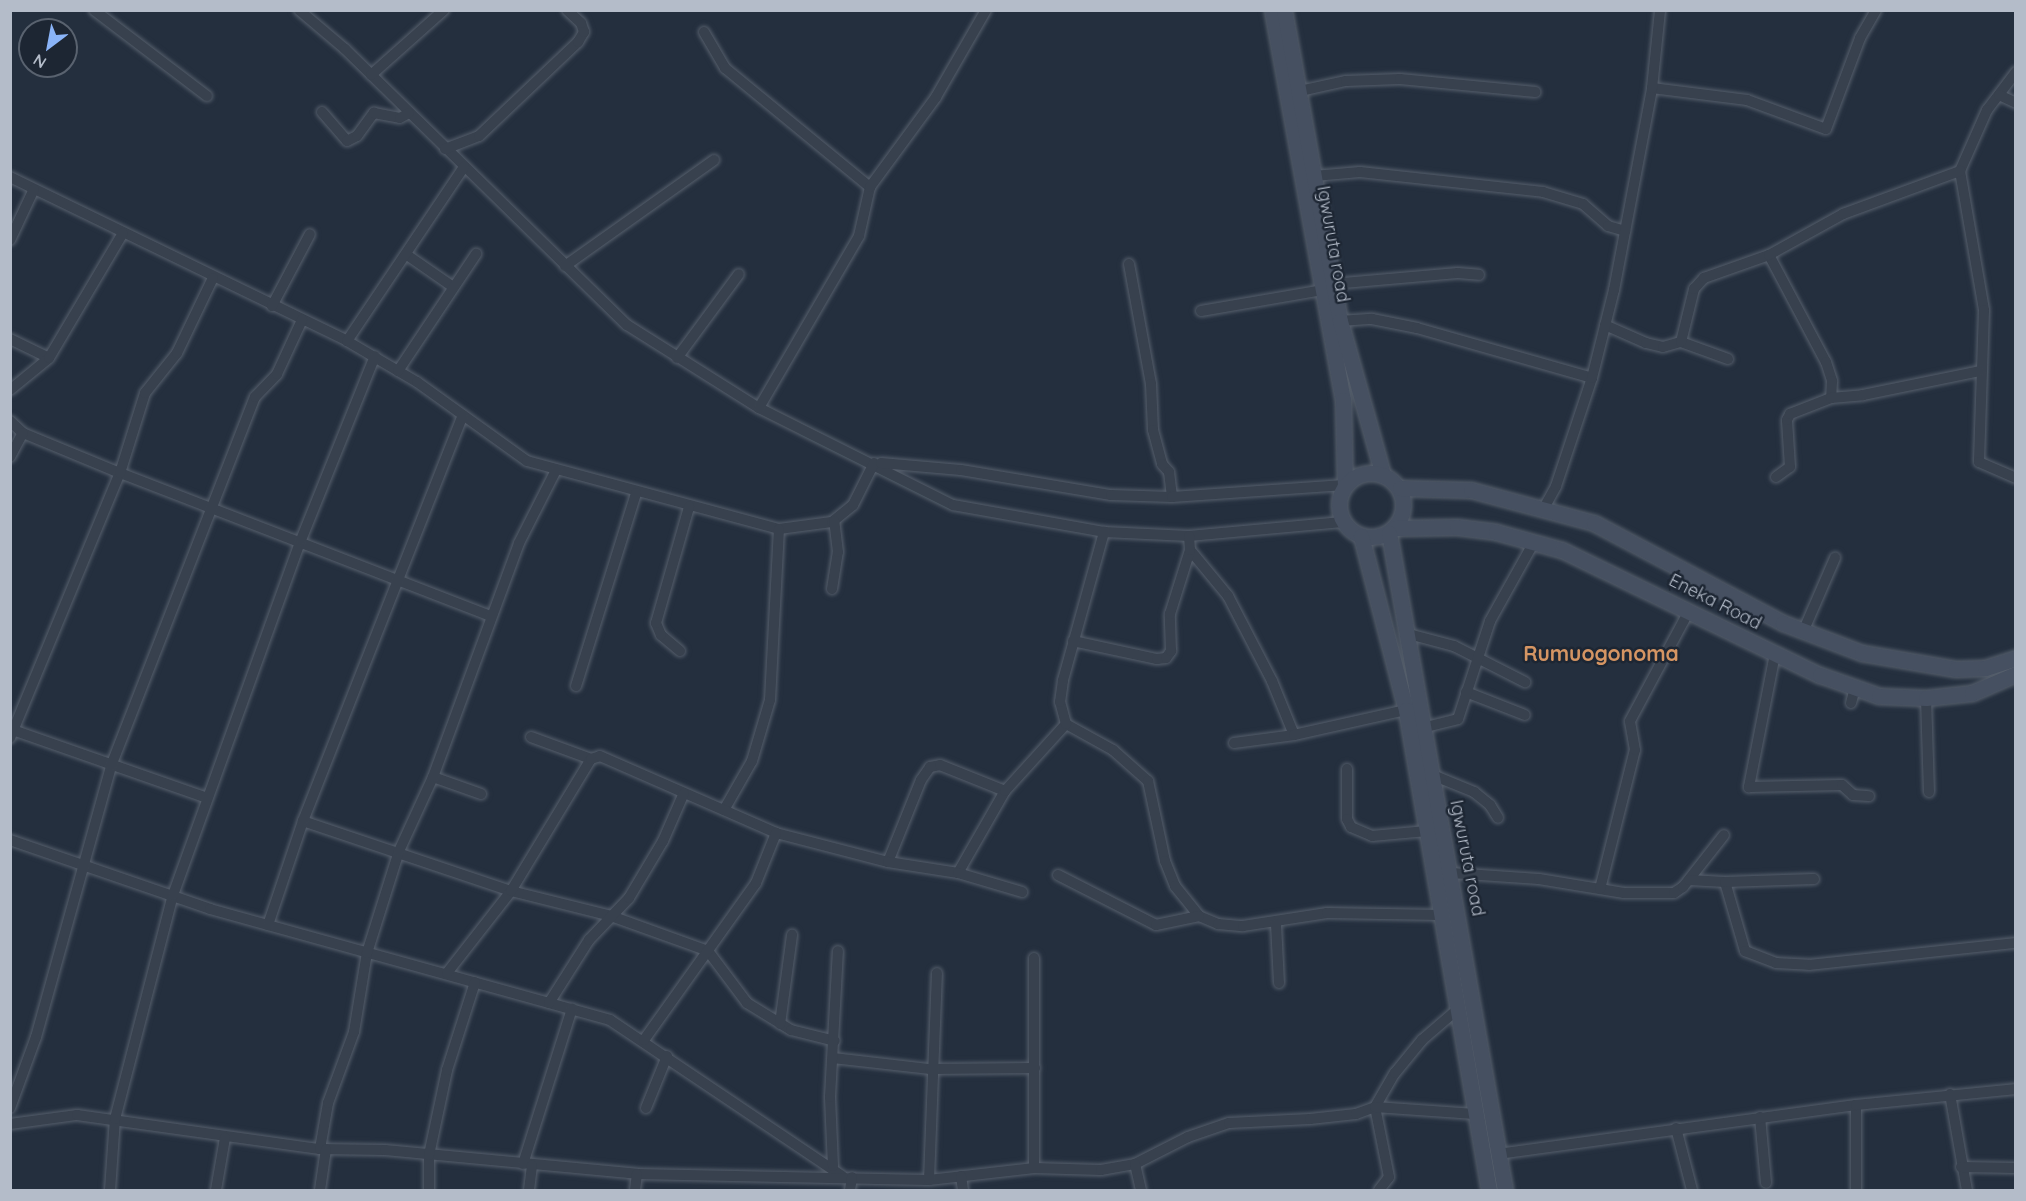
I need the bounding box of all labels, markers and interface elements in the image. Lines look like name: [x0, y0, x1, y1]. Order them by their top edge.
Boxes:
north arrow: [18, 18, 78, 78]
text: N: [29, 50, 50, 73]
street label: Igwuruta road: [1312, 184, 1354, 304]
street label: Eneka Road: [1665, 569, 1765, 635]
district label: Rumuogonoma: [1523, 640, 1679, 666]
street label: Igwuruta road: [1445, 798, 1489, 918]

